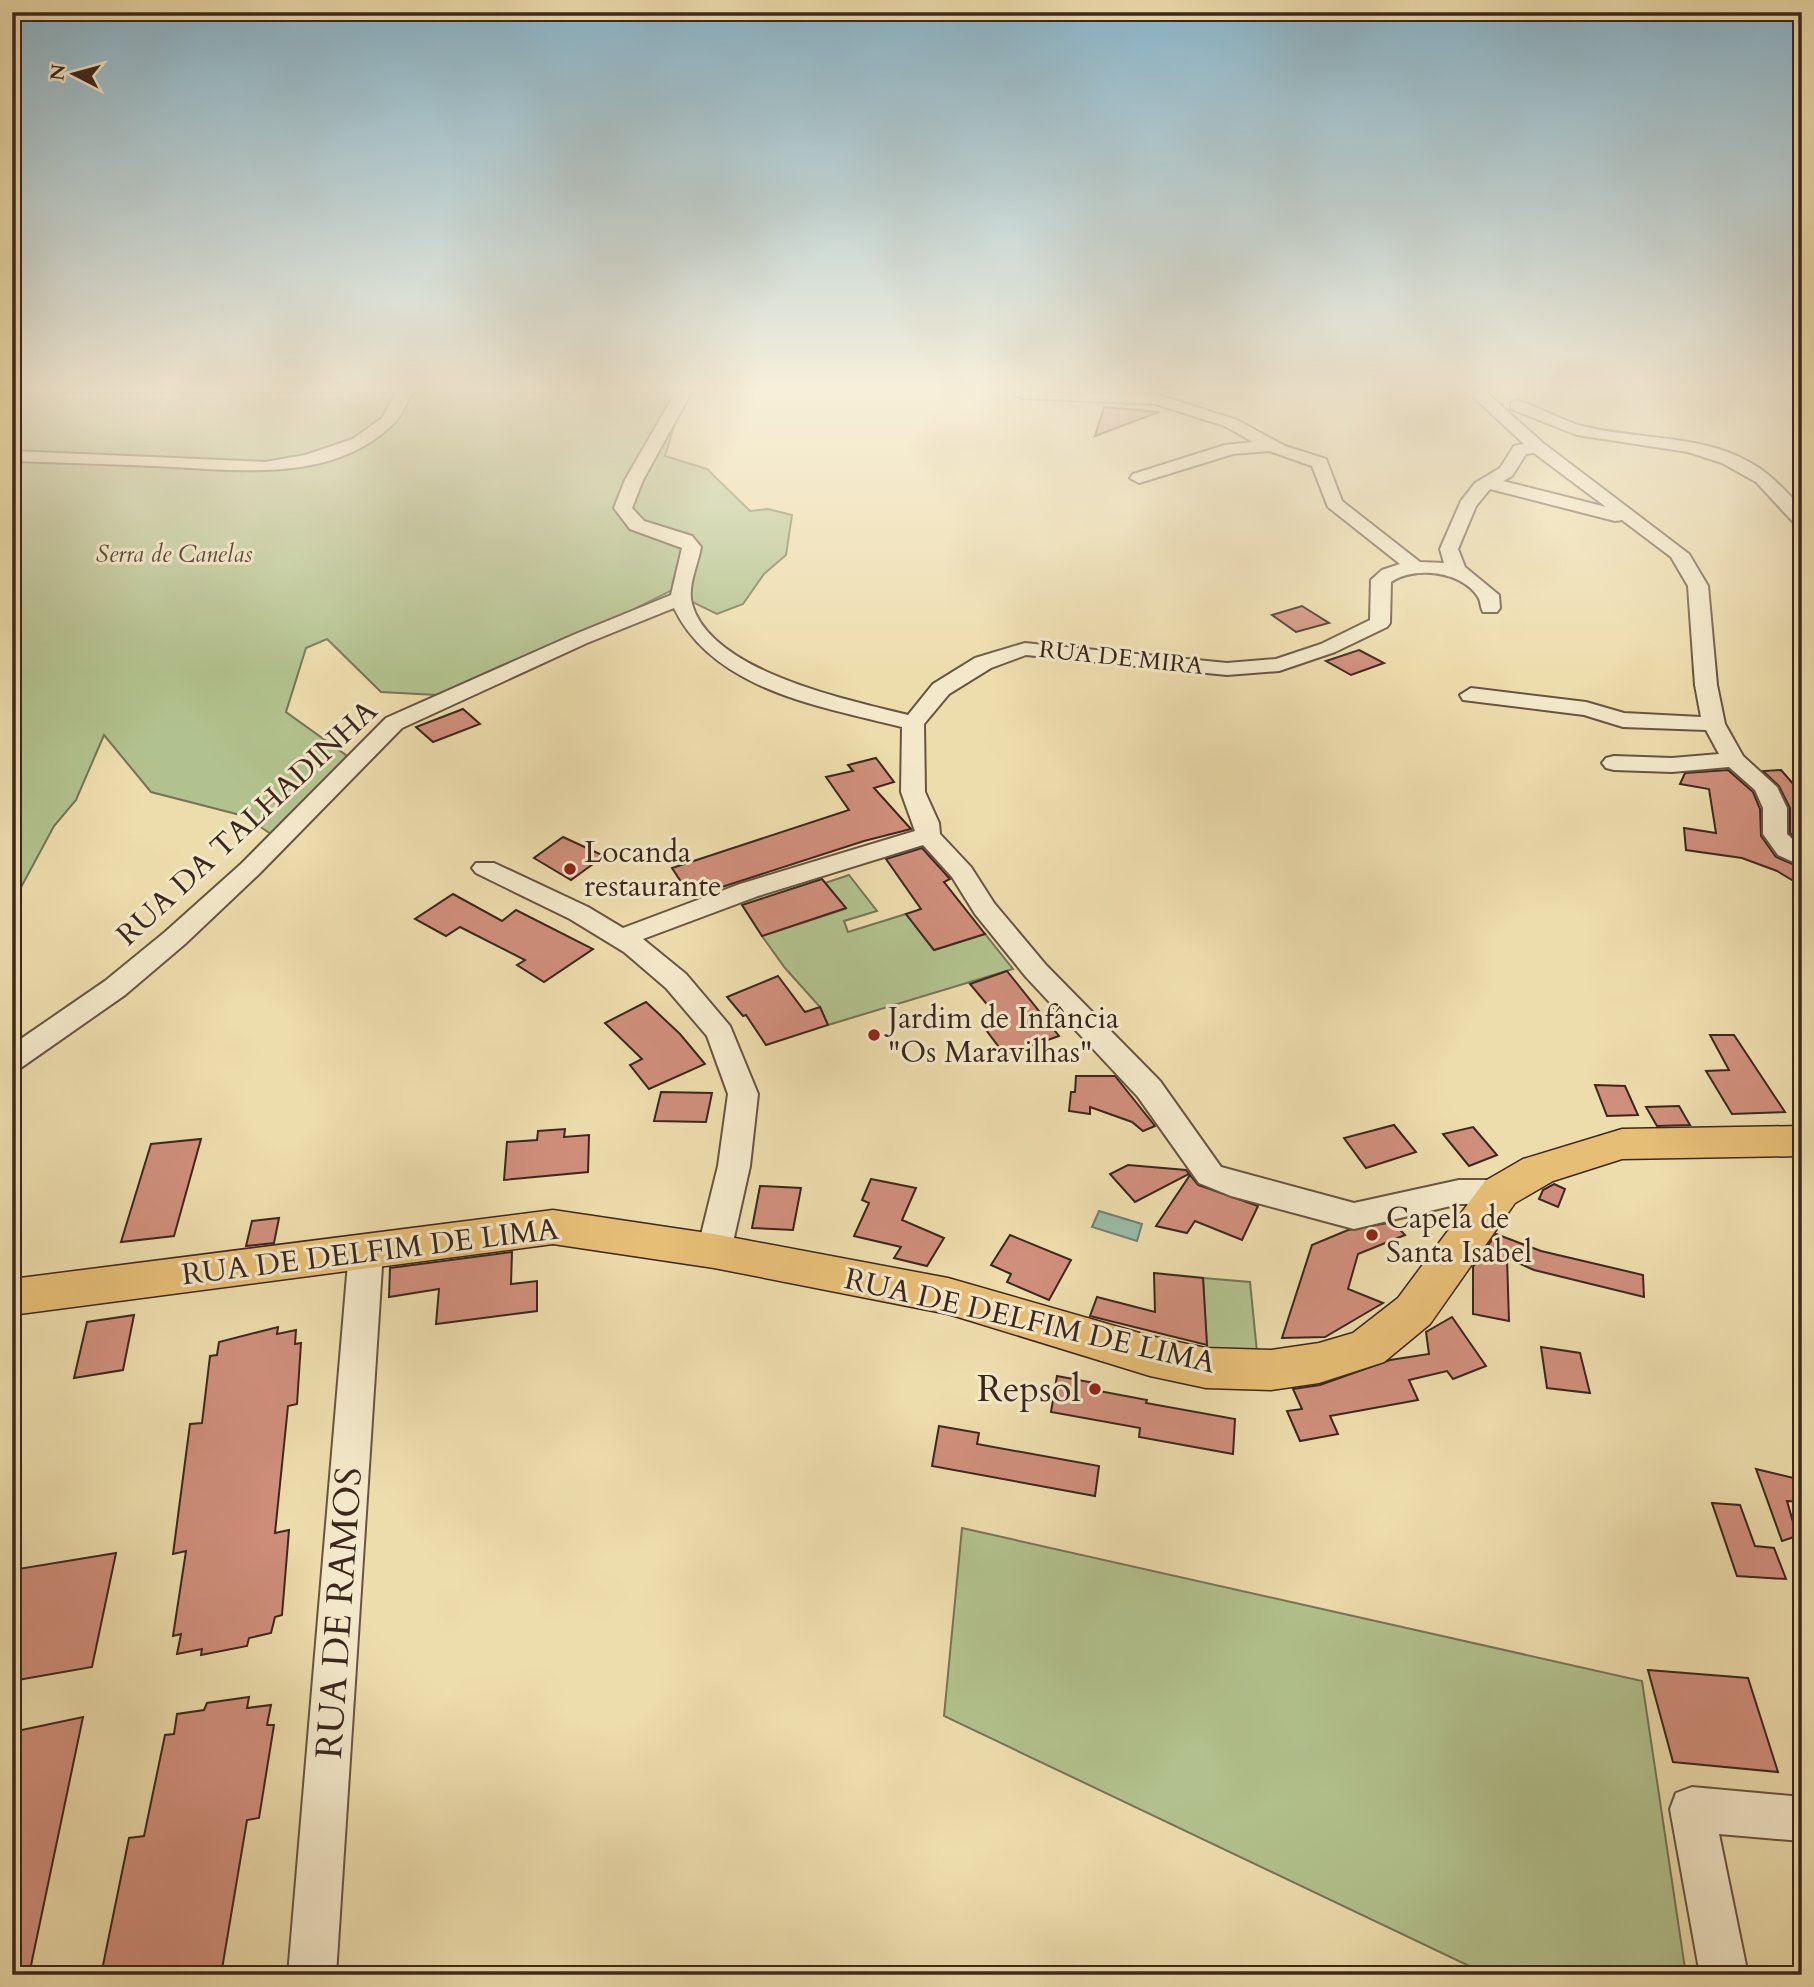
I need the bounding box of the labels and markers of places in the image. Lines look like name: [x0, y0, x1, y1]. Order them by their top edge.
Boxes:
place label: Locanda restaurante: [584, 832, 722, 907]
marker: Locanda restaurante: [562, 861, 578, 877]
place label: Jardim de Infância "Os Maravilhas": [884, 998, 1119, 1073]
marker: Jardim de Infância "Os Maravilhas": [866, 1027, 882, 1043]
place label: Capela de Santa Isabel: [1386, 1198, 1533, 1273]
marker: Capela de Santa Isabel: [1364, 1227, 1380, 1243]
place label: Repsol: [977, 1364, 1081, 1414]
marker: Repsol: [1087, 1381, 1103, 1397]

